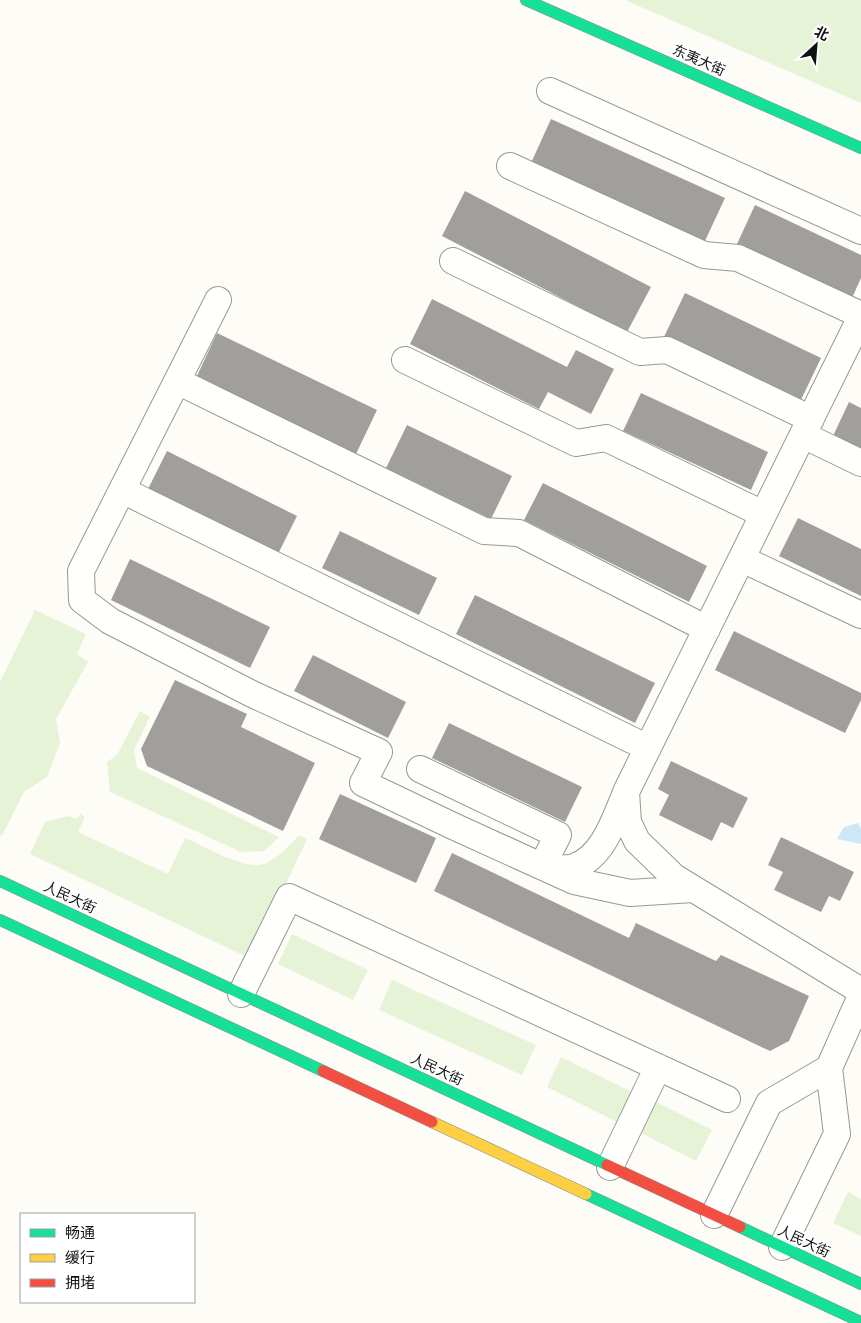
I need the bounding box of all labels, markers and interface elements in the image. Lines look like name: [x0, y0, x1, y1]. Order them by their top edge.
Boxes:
north arrow: [791, 20, 841, 70]
text: 北: [812, 23, 831, 44]
street label: 东夷大街: [670, 41, 728, 79]
street label: 人民大街: [41, 878, 99, 916]
street label: 人民大街: [408, 1050, 466, 1088]
legend: [20, 1213, 195, 1303]
street label: 人民大街: [775, 1222, 833, 1260]
text: 畅通: [65, 1224, 95, 1242]
text: 缓行: [65, 1249, 95, 1267]
text: 拥堵: [65, 1274, 95, 1292]

